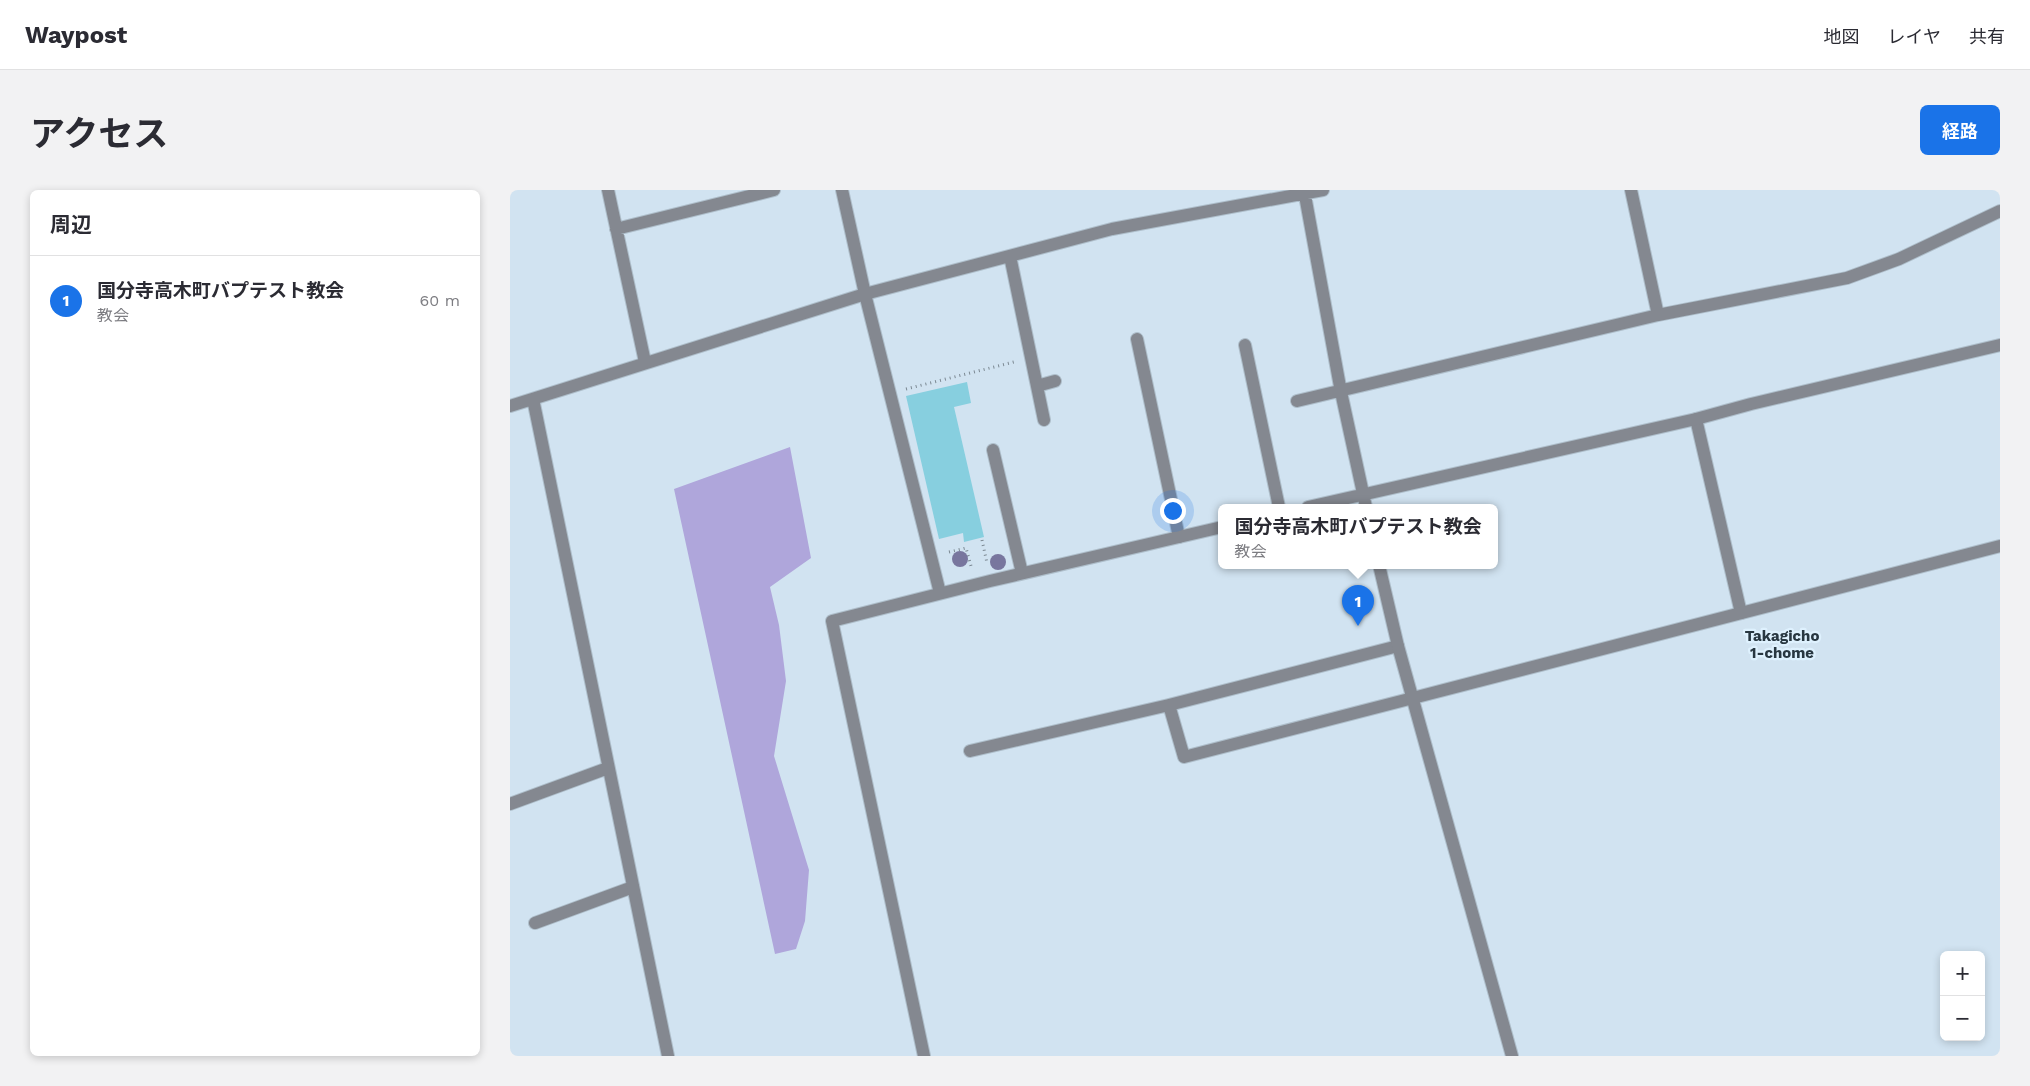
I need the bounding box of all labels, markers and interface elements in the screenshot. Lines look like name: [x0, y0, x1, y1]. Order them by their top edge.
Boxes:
text: Waypost: [25, 21, 127, 49]
text: 地図: [1824, 26, 1860, 47]
text: レイヤ: [1888, 26, 1941, 47]
text: 共有: [1969, 26, 2005, 47]
button: 経路: [1920, 105, 2000, 155]
text: アクセス: [30, 113, 168, 155]
text: 周辺: [50, 212, 92, 237]
text: 国分寺高木町バプテスト教会: [97, 279, 344, 302]
text: 1: [63, 291, 69, 310]
text: 60 m: [420, 291, 460, 310]
text: 教会: [97, 306, 129, 325]
your location: [1160, 498, 1186, 524]
popup: [1218, 504, 1498, 569]
text: 国分寺高木町バプテスト教会: [1234, 515, 1482, 538]
text: 教会: [1234, 542, 1267, 561]
pin: 1: [1342, 585, 1374, 626]
district label: Takagicho 1-chome: [1745, 627, 1819, 662]
map controls: [1940, 951, 1985, 1041]
button: +: [1940, 951, 1985, 996]
button: −: [1940, 996, 1985, 1041]

